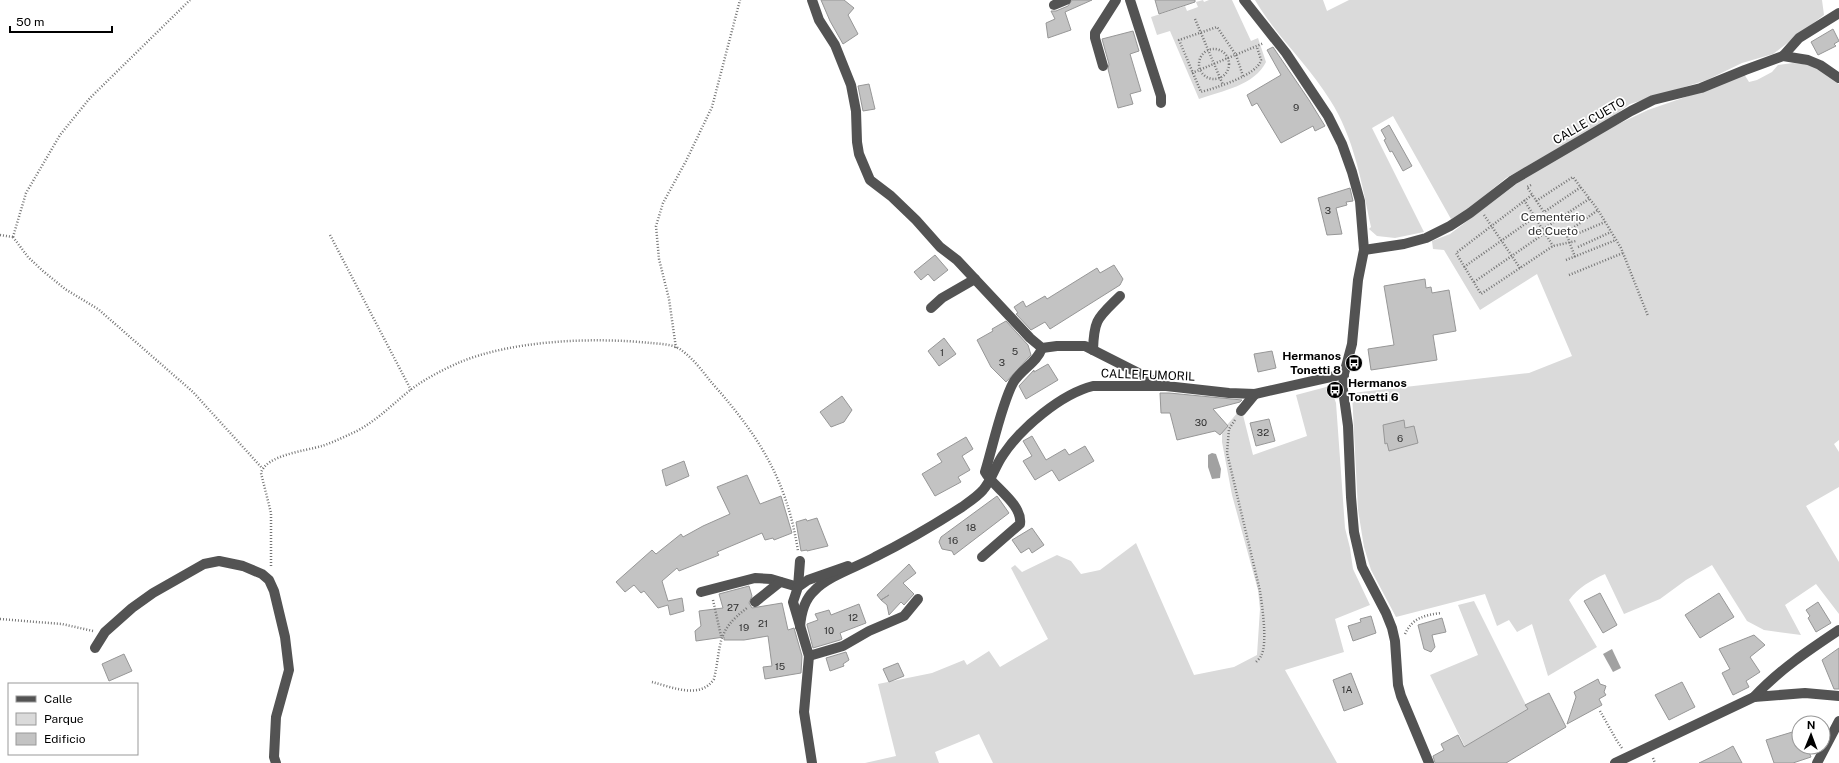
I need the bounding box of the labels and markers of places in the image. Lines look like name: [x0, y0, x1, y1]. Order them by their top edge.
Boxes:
place label: Hermanos Tonetti 8: [1282, 349, 1341, 377]
bus stop icon: Hermanos Tonetti 8: [1344, 353, 1364, 373]
place label: Hermanos Tonetti 6: [1348, 376, 1407, 404]
bus stop icon: Hermanos Tonetti 6: [1325, 380, 1345, 400]

